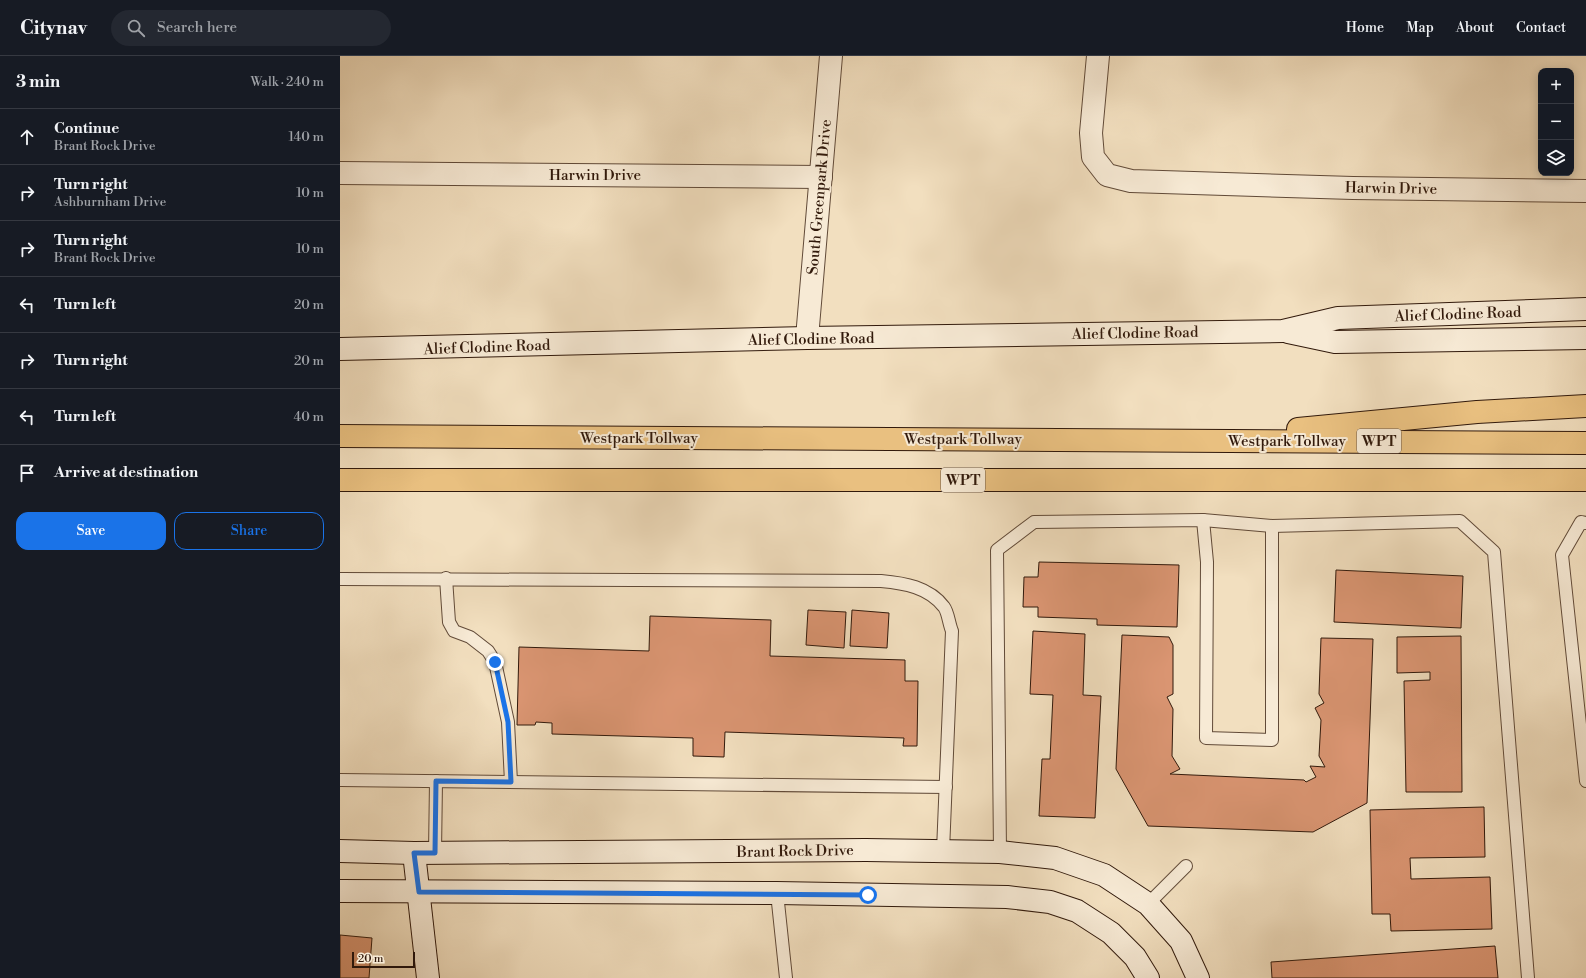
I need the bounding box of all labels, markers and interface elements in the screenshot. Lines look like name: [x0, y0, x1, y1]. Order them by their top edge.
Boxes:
search box: [111, 10, 391, 46]
text: Citynav: [20, 16, 87, 40]
icon: search: [125, 17, 147, 39]
text: Search here: [157, 18, 237, 37]
text: Home: [1346, 19, 1384, 37]
text: Map: [1406, 19, 1434, 37]
text: About: [1456, 19, 1494, 37]
text: Contact: [1516, 19, 1566, 37]
map controls: [1538, 68, 1574, 176]
button: +: [1538, 68, 1574, 104]
text: 3 min: [16, 71, 60, 93]
text: Walk · 240 m: [250, 74, 324, 90]
button: −: [1538, 104, 1574, 140]
street label: South Greenpark Drive: [803, 118, 836, 276]
text: Continue: [54, 119, 119, 138]
icon: ahead: [16, 126, 38, 148]
text: 140 m: [288, 129, 324, 145]
text: Brant Rock Drive: [54, 138, 156, 154]
button: layers: [1538, 140, 1574, 176]
street label: Harwin Drive: [549, 166, 641, 185]
text: Turn right: [54, 175, 128, 194]
street label: Harwin Drive: [1345, 178, 1437, 199]
icon: right: [16, 182, 38, 204]
text: 10 m: [296, 185, 324, 201]
text: Ashburnham Drive: [54, 194, 166, 210]
text: Turn right: [54, 231, 128, 250]
icon: right: [16, 238, 38, 260]
text: 10 m: [296, 241, 324, 257]
text: Brant Rock Drive: [54, 250, 156, 266]
icon: left: [16, 294, 38, 316]
text: Turn left: [54, 295, 116, 314]
text: 20 m: [294, 297, 324, 313]
street label: Alief Clodine Road: [1393, 303, 1522, 326]
street label: Alief Clodine Road: [1070, 323, 1199, 344]
street label: Alief Clodine Road: [746, 329, 875, 350]
street label: Alief Clodine Road: [422, 336, 551, 359]
icon: right: [16, 350, 38, 372]
text: Turn right: [54, 351, 128, 370]
text: 20 m: [294, 353, 324, 369]
icon: left: [16, 406, 38, 428]
text: Turn left: [54, 407, 116, 426]
text: 40 m: [294, 409, 324, 425]
street label: Westpark Tollway: [579, 429, 698, 448]
road number: WPT: [1357, 429, 1401, 453]
street label: Westpark Tollway: [903, 430, 1022, 449]
street label: Westpark Tollway: [1227, 432, 1346, 451]
icon: arrive: [16, 462, 38, 484]
text: Arrive at destination: [54, 463, 198, 482]
road number: WPT: [941, 468, 985, 492]
button: Save: [16, 512, 166, 550]
button: Share: [174, 512, 324, 550]
route end: [486, 653, 504, 671]
street label: Brant Rock Drive: [735, 841, 854, 862]
route start: [859, 886, 877, 904]
scale bar: [352, 950, 415, 969]
text: 20 m: [358, 952, 383, 966]

